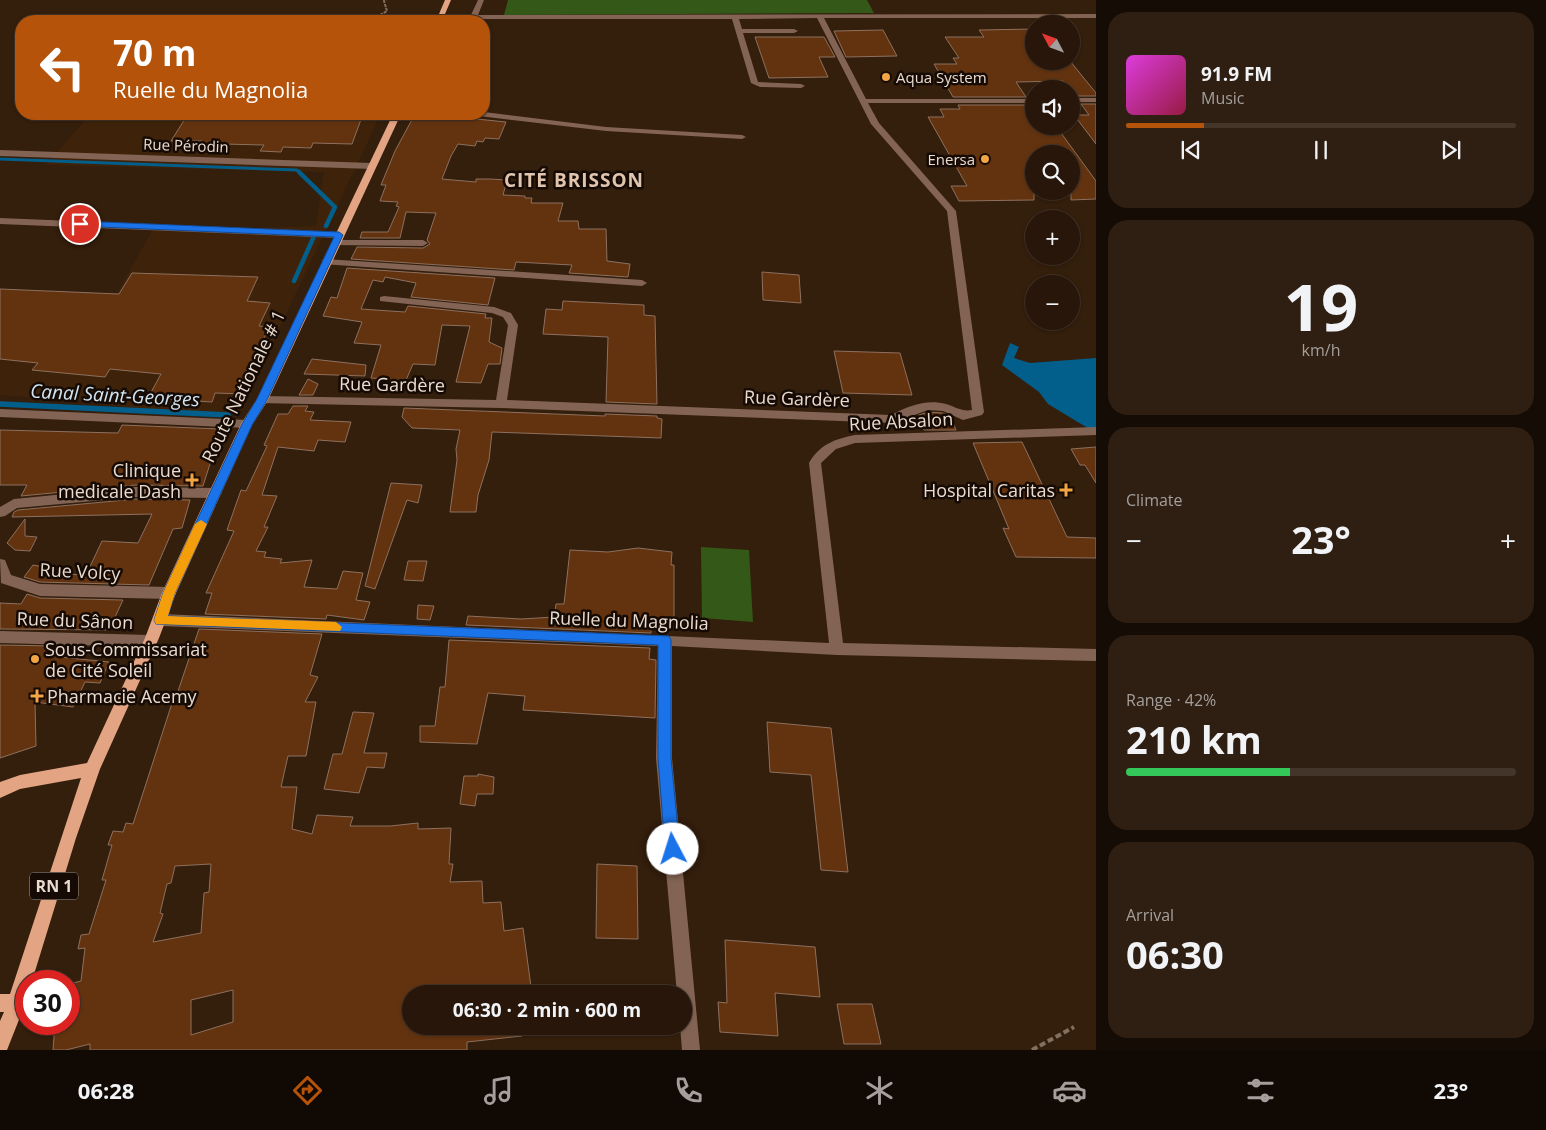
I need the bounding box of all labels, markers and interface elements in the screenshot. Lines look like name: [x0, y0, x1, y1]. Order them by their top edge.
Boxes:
north arrow: [1025, 15, 1080, 70]
map controls: [1025, 15, 1080, 330]
text: 70 m: [113, 29, 196, 76]
icon: left: [30, 35, 95, 100]
text: 91.9 FM: [1201, 61, 1272, 87]
place label: Aqua System: [896, 67, 987, 87]
marker: Aqua System: [880, 71, 892, 83]
text: Ruelle du Magnolia: [113, 74, 308, 104]
button: sound: [1025, 80, 1080, 135]
text: Music: [1201, 87, 1245, 109]
street label: Rue Pérodin: [143, 134, 229, 156]
icon: previous: [1177, 136, 1205, 164]
icon: pause: [1307, 136, 1335, 164]
icon: next: [1437, 136, 1465, 164]
button: search: [1025, 145, 1080, 200]
place label: Enersa: [927, 149, 975, 169]
marker: Enersa: [979, 153, 991, 165]
district label: CITÉ BRISSON: [504, 167, 644, 193]
pin: [59, 203, 101, 245]
icon: arrive: [66, 210, 94, 238]
button: +: [1025, 210, 1080, 265]
text: 19: [1284, 262, 1358, 350]
button: −: [1025, 275, 1080, 330]
street label: Route Nationale # 1: [196, 306, 290, 466]
text: km/h: [1302, 339, 1340, 361]
street label: Rue Gardère: [339, 371, 445, 397]
water label: Canal Saint-Georges: [30, 378, 200, 412]
street label: Rue Gardère: [744, 384, 850, 412]
street label: Rue Absalon: [848, 406, 954, 436]
place label: Clinique medicale Dash: [58, 458, 181, 503]
marker: Clinique medicale Dash: [185, 473, 199, 487]
place label: Hospital Caritas: [923, 478, 1055, 502]
marker: Hospital Caritas: [1059, 483, 1073, 497]
text: Climate: [1126, 489, 1183, 511]
text: 23°: [1291, 513, 1351, 565]
text: −: [1126, 521, 1142, 559]
text: +: [1500, 521, 1516, 559]
street label: Rue Volcy: [39, 557, 122, 585]
street label: Ruelle du Magnolia: [549, 605, 709, 635]
street label: Rue du Sânon: [16, 606, 134, 634]
place label: Sous-Commissariat de Cité Soleil: [45, 637, 207, 682]
marker: Sous-Commissariat de Cité Soleil: [29, 653, 41, 665]
place label: Pharmacie Acemy: [47, 684, 198, 708]
text: Range · 42%: [1126, 689, 1216, 711]
marker: Pharmacie Acemy: [31, 690, 43, 702]
text: 210 km: [1126, 713, 1262, 765]
position arrow: [646, 822, 698, 874]
road number: RN 1: [30, 872, 78, 899]
text: Arrival: [1126, 904, 1174, 926]
text: 06:30: [1126, 928, 1224, 980]
speed limit sign: 30: [15, 970, 80, 1035]
text: 06:30 · 2 min · 600 m: [453, 997, 641, 1023]
icon: directions: [290, 1073, 325, 1108]
icon: music: [481, 1073, 516, 1108]
icon: phone: [671, 1073, 706, 1108]
icon: climate: [862, 1073, 897, 1108]
icon: car: [1052, 1073, 1087, 1108]
icon: filters: [1243, 1073, 1278, 1108]
text: 06:28: [78, 1075, 134, 1105]
text: 23°: [1434, 1075, 1468, 1105]

